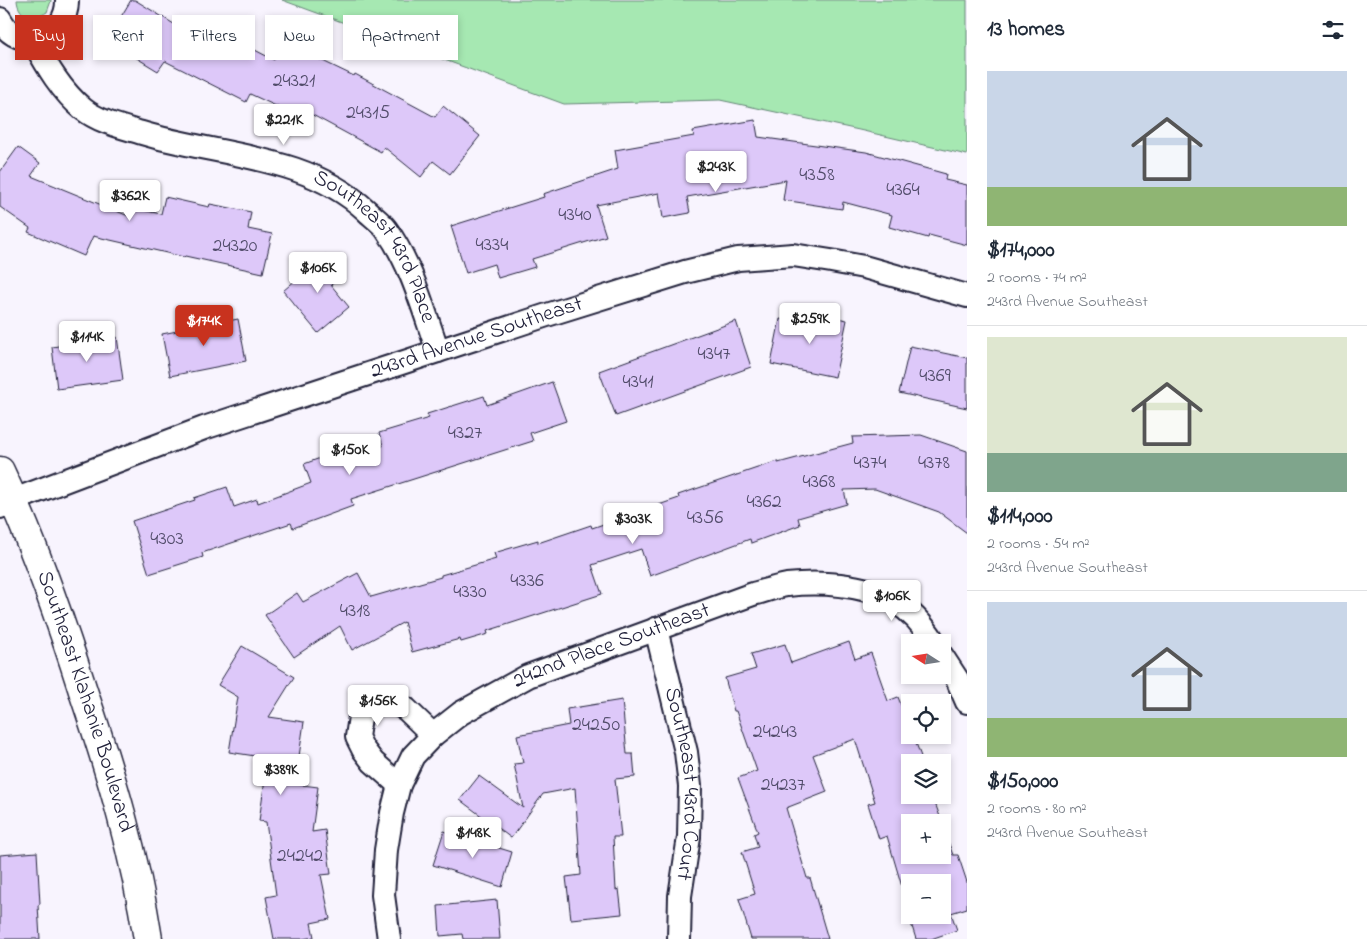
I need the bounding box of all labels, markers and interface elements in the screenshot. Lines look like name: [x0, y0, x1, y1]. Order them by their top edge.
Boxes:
chip: Buy: [15, 15, 83, 60]
chip: Rent: [93, 15, 162, 60]
chip: Filters: [172, 15, 255, 60]
chip: New: [265, 15, 333, 60]
chip: Apartment: [343, 15, 458, 60]
text: 13 homes: [987, 15, 1065, 45]
icon: filters: [1319, 16, 1347, 44]
house number: 24321: [273, 67, 315, 96]
house number: 24315: [346, 99, 390, 128]
pin: $221K: [249, 104, 319, 146]
icon: home: [1122, 104, 1212, 194]
text: $221K: [265, 108, 303, 132]
pin: $243K: [681, 150, 751, 193]
text: $243K: [697, 155, 735, 179]
house number: 4358: [799, 161, 835, 190]
street label: Southeast 43rd Place: [307, 162, 443, 327]
house number: 4364: [886, 176, 920, 205]
pin: $362K: [95, 180, 165, 222]
text: $362K: [110, 184, 150, 208]
house number: 4340: [558, 201, 592, 230]
house number: 4334: [476, 231, 509, 260]
house number: 24320: [212, 232, 258, 261]
text: $174,000: [987, 236, 1055, 266]
pin: $106K: [283, 252, 353, 294]
text: $106K: [300, 256, 336, 280]
text: 2 rooms · 74 m²: [987, 266, 1087, 290]
street label: 243rd Avenue Southeast: [367, 289, 587, 388]
text: 243rd Avenue Southeast: [987, 290, 1148, 314]
pin: $259K: [775, 302, 845, 345]
pin: $174K: [169, 304, 239, 347]
text: $259K: [790, 307, 830, 331]
text: $174K: [186, 309, 222, 333]
pin: $114K: [52, 320, 122, 363]
text: $114K: [70, 325, 104, 349]
house number: 4347: [698, 340, 730, 369]
house number: 4369: [919, 362, 951, 391]
house number: 4341: [622, 368, 654, 397]
icon: home: [1122, 369, 1212, 459]
house number: 4327: [448, 419, 482, 448]
pin: $150K: [315, 434, 385, 476]
text: $150K: [331, 438, 369, 462]
house number: 4374: [854, 449, 886, 478]
house number: 4378: [918, 449, 950, 478]
house number: 4368: [803, 468, 835, 497]
house number: 4362: [746, 488, 782, 517]
pin: $303K: [598, 502, 668, 545]
text: $114,000: [987, 502, 1053, 532]
house number: 4356: [687, 504, 724, 533]
text: $303K: [614, 507, 652, 531]
house number: 4303: [150, 525, 184, 554]
text: 2 rooms · 54 m²: [987, 532, 1089, 556]
text: 243rd Avenue Southeast: [987, 556, 1148, 580]
street label: Southeast Klahanie Boulevard: [27, 567, 141, 836]
house number: 4336: [510, 567, 544, 596]
house number: 4330: [453, 578, 487, 607]
pin: $106K: [857, 580, 927, 622]
text: $106K: [874, 584, 910, 608]
street label: 242nd Place Southeast: [507, 595, 715, 697]
house number: 4318: [340, 597, 370, 626]
north arrow: [901, 634, 951, 684]
map controls: [901, 634, 951, 924]
icon: home: [1122, 634, 1212, 724]
pin: $156K: [343, 684, 413, 727]
street label: Southeast 43rd Court: [655, 684, 706, 883]
text: $156K: [359, 689, 397, 713]
button: locate: [901, 694, 951, 744]
house number: 24250: [572, 711, 620, 740]
house number: 24243: [753, 718, 797, 747]
pin: $389K: [246, 754, 316, 796]
button: layers: [901, 754, 951, 804]
text: $389K: [264, 758, 298, 782]
text: $150,000: [987, 767, 1058, 797]
house number: 24237: [761, 771, 805, 800]
text: 2 rooms · 80 m²: [987, 797, 1087, 821]
button: +: [901, 814, 951, 864]
pin: $148K: [438, 816, 508, 859]
text: $148K: [455, 821, 491, 845]
text: 243rd Avenue Southeast: [987, 821, 1148, 845]
house number: 24242: [277, 842, 323, 871]
button: −: [901, 874, 951, 924]

